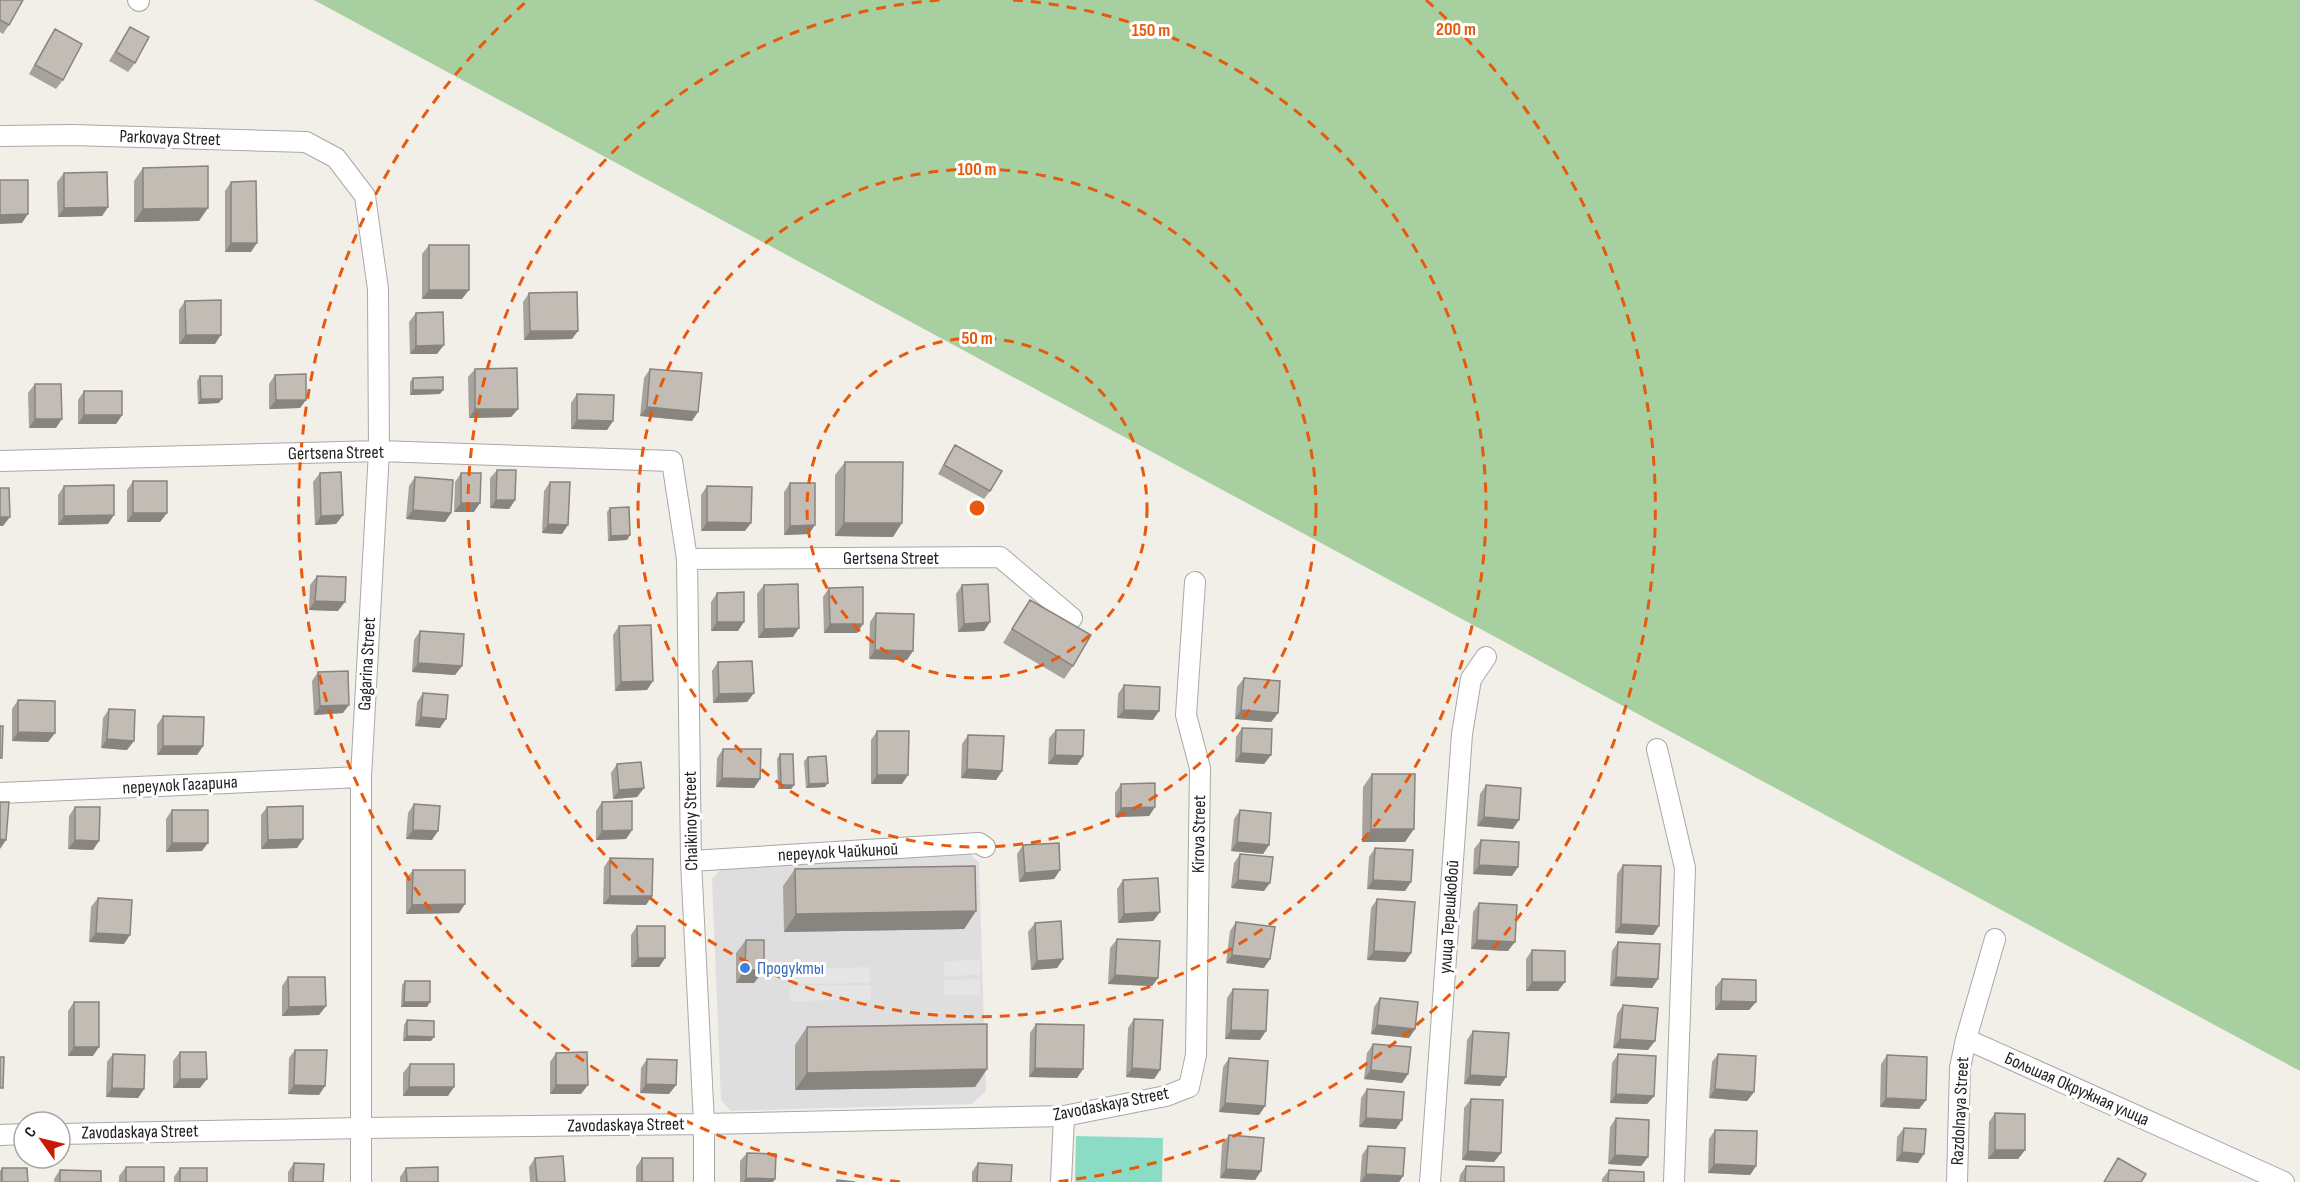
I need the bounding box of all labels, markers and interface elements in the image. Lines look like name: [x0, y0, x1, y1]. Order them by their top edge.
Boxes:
text: 200 m: [1436, 19, 1476, 40]
text: 150 m: [1132, 20, 1170, 41]
street label: Parkovaya Street: [119, 126, 222, 150]
text: 100 m: [958, 159, 997, 180]
text: 50 m: [961, 328, 993, 349]
street label: Gertsena Street: [288, 442, 385, 464]
centre of rings: [967, 498, 987, 518]
street label: Gertsena Street: [843, 548, 940, 569]
street label: Gagarina Street: [354, 616, 380, 711]
street label: Chaikinoy Street: [680, 770, 702, 871]
street label: переулок Гагарина: [122, 771, 238, 799]
street label: Kirova Street: [1188, 794, 1210, 873]
street label: переулок Чайкиной: [778, 838, 898, 866]
street label: улица Терешковой: [1435, 859, 1463, 975]
place label: Продукты: [757, 958, 824, 979]
marker: Продукты: [738, 961, 752, 975]
street label: Большая Окружная улица: [2002, 1048, 2153, 1130]
street label: Razdolnaya Street: [1947, 1056, 1973, 1166]
street label: Zavodaskaya Street: [1051, 1082, 1171, 1126]
north arrow: [12, 1110, 72, 1170]
street label: Zavodaskaya Street: [567, 1113, 685, 1137]
street label: Zavodaskaya Street: [81, 1120, 199, 1144]
text: С: [21, 1124, 41, 1141]

